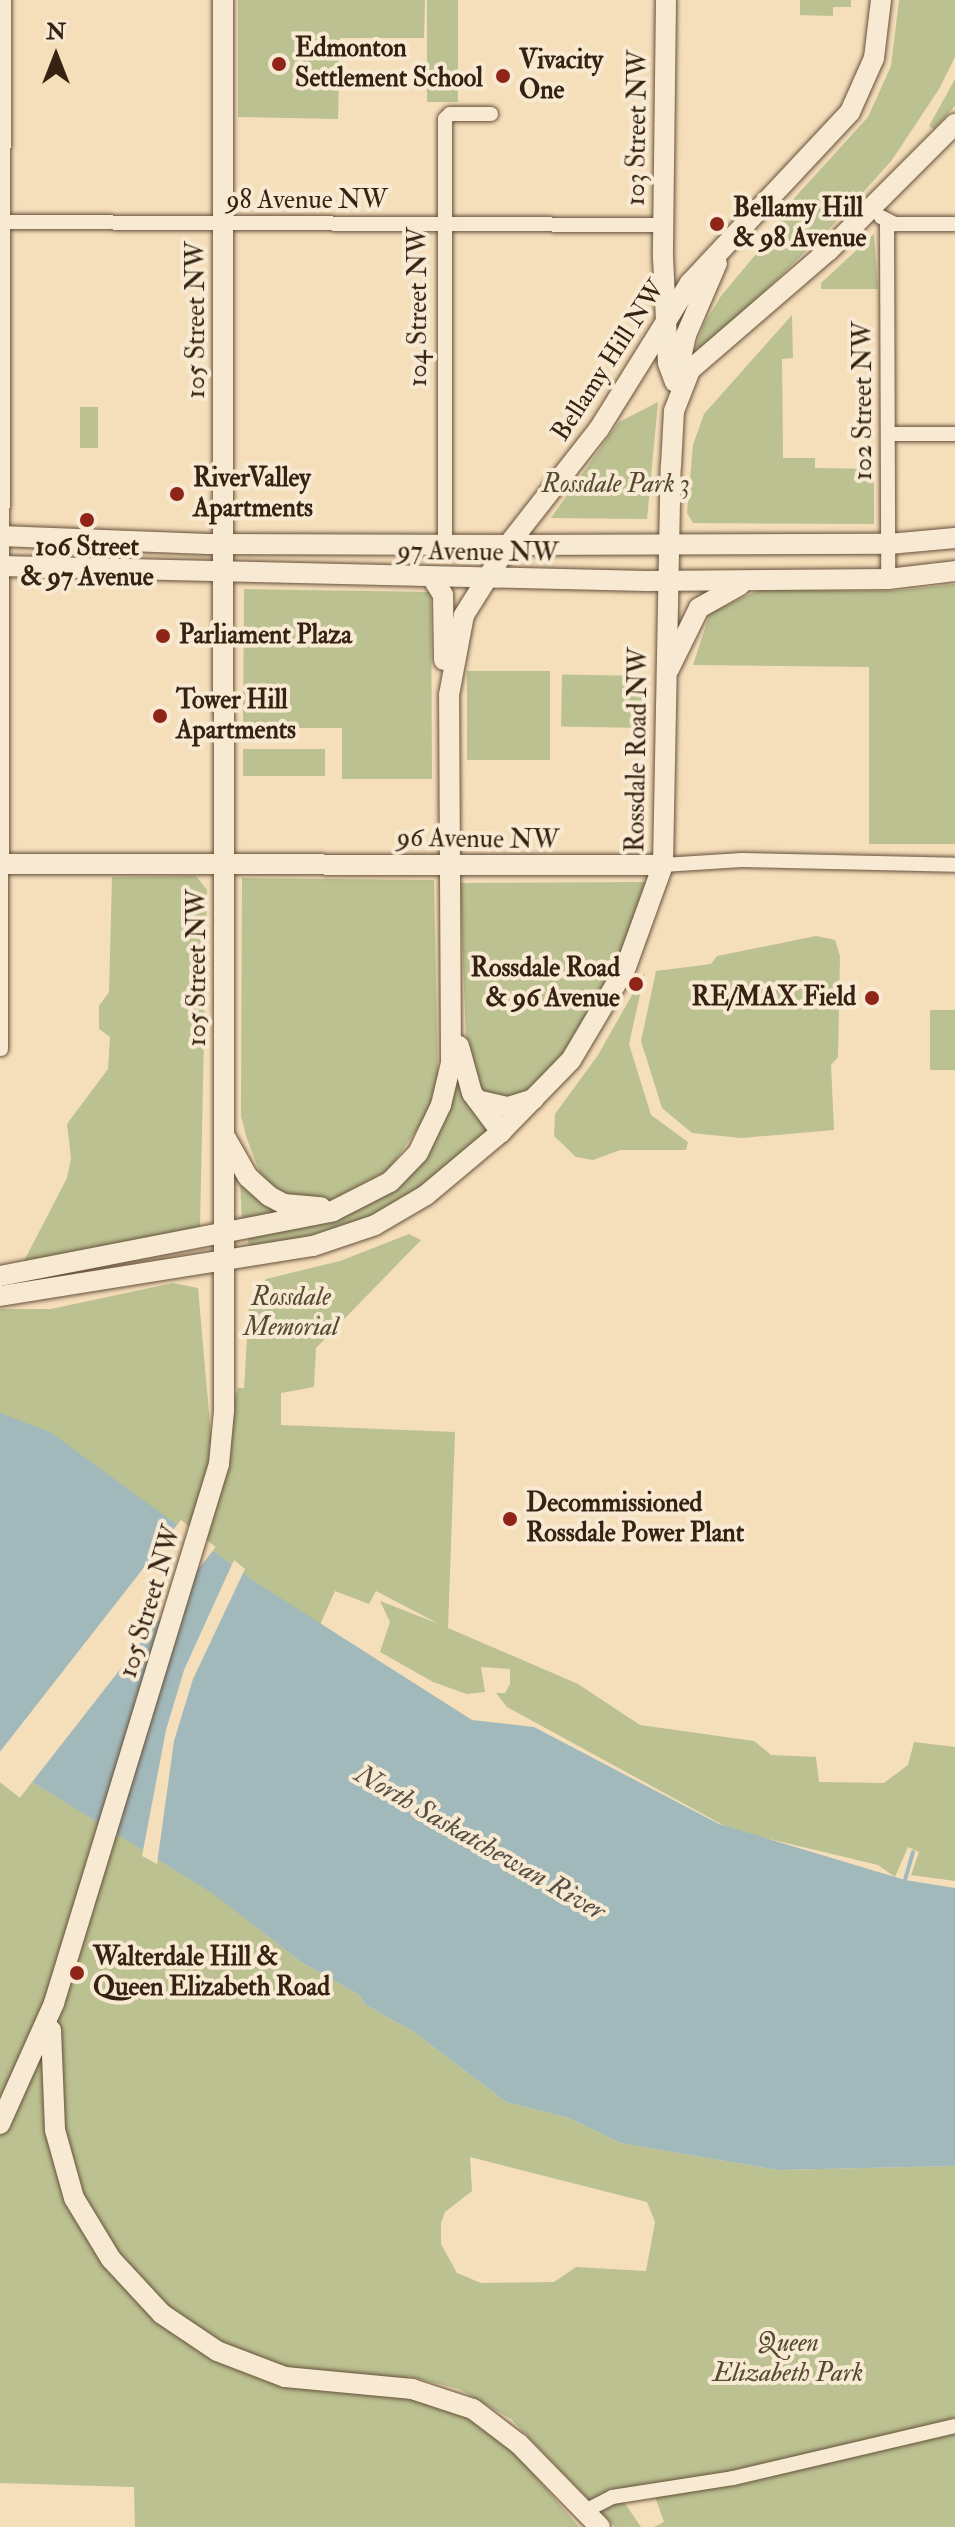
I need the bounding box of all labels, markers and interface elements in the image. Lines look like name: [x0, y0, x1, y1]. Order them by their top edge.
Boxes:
north arrow: [16, 16, 96, 96]
text: N: [46, 18, 66, 46]
place label: Edmonton Settlement School: [295, 33, 483, 94]
place label: Vivacity One: [519, 45, 603, 106]
street label: 103 Street NW: [621, 50, 655, 206]
marker: Edmonton Settlement School: [270, 55, 288, 73]
marker: Vivacity One: [494, 67, 512, 85]
street label: 98 Avenue NW: [226, 185, 388, 217]
place label: Bellamy Hill & 98 Avenue: [733, 193, 866, 254]
marker: Bellamy Hill & 98 Avenue: [708, 215, 726, 233]
street label: 104 Street NW: [403, 227, 435, 387]
street label: 105 Street NW: [181, 241, 213, 399]
street label: Bellamy Hill NW: [545, 275, 673, 447]
street label: 102 Street NW: [848, 322, 880, 480]
place label: RiverValley Apartments: [193, 463, 313, 524]
park label: Rossdale Park 3: [542, 469, 690, 501]
marker: RiverValley Apartments: [168, 485, 186, 503]
marker: 106 Street & 97 Avenue: [78, 511, 96, 529]
place label: 106 Street & 97 Avenue: [20, 532, 154, 594]
street label: 97 Avenue NW: [397, 536, 559, 570]
place label: Parliament Plaza: [179, 620, 352, 652]
marker: Parliament Plaza: [154, 627, 172, 645]
street label: Rossdale Road NW: [621, 647, 655, 853]
place label: Tower Hill Apartments: [176, 685, 296, 746]
marker: Tower Hill Apartments: [151, 707, 169, 725]
street label: 96 Avenue NW: [397, 823, 559, 857]
street label: 105 Street NW: [182, 889, 214, 1047]
place label: Rossdale Road & 96 Avenue: [471, 953, 620, 1014]
marker: Rossdale Road & 96 Avenue: [627, 975, 645, 993]
place label: RE/MAX Field: [692, 982, 856, 1014]
marker: RE/MAX Field: [863, 989, 881, 1007]
park label: Rossdale Memorial: [244, 1282, 338, 1344]
place label: Decommissioned Rossdale Power Plant: [526, 1488, 744, 1550]
marker: Decommissioned Rossdale Power Plant: [501, 1510, 519, 1528]
street label: 105 Street NW: [113, 1522, 189, 1682]
water label: North Saskatchewan River: [349, 1758, 611, 1928]
place label: Walterdale Hill & Queen Elizabeth Road: [93, 1942, 330, 2004]
marker: Walterdale Hill & Queen Elizabeth Road: [68, 1964, 86, 1982]
park label: Queen Elizabeth Park: [713, 2328, 863, 2390]

